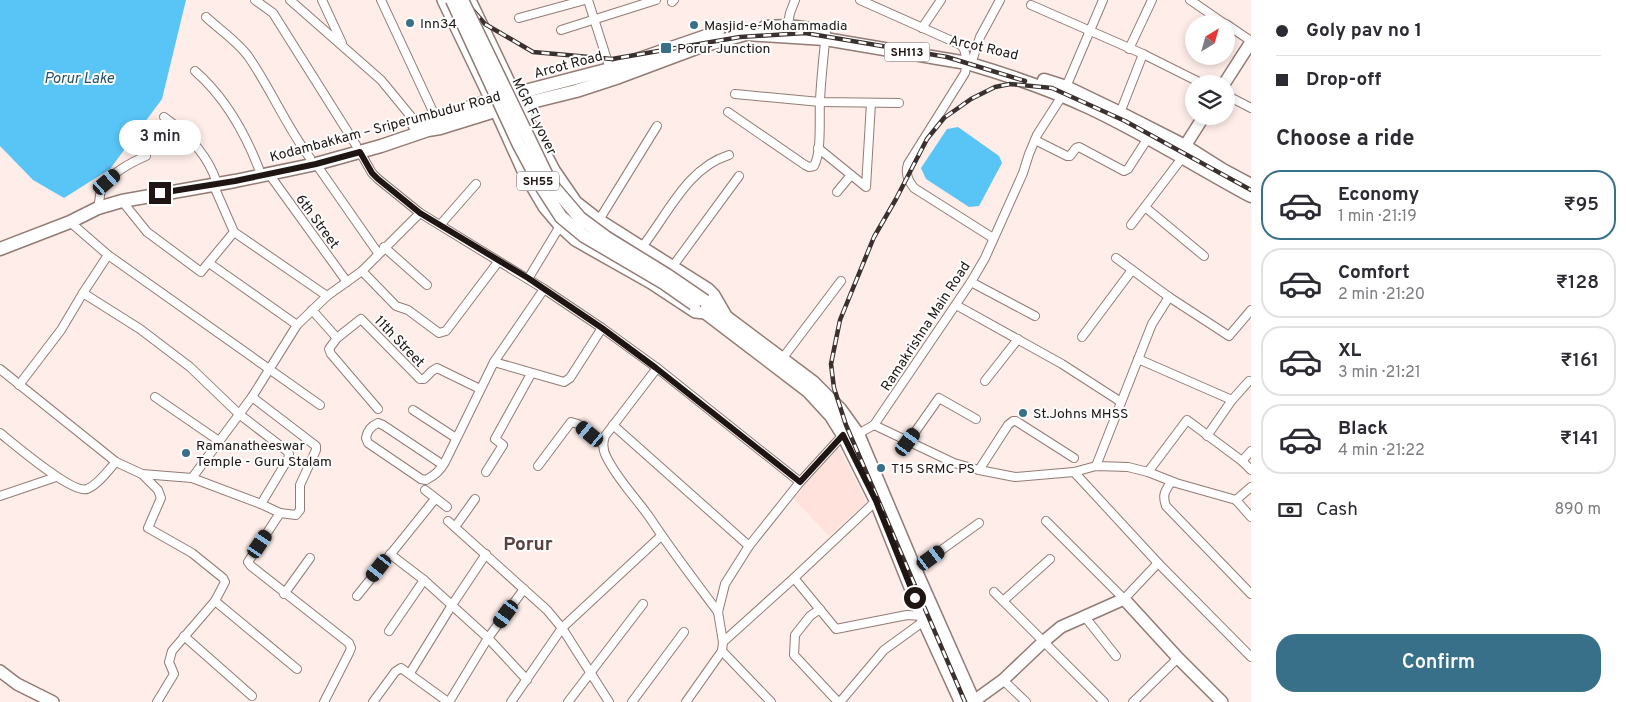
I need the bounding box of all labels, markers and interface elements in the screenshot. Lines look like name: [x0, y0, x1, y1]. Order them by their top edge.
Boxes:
north arrow: [1185, 15, 1235, 65]
map controls: [1185, 15, 1235, 125]
place label: Inn34: [420, 16, 457, 33]
marker: Inn34: [404, 17, 416, 29]
place label: Masjid-e-Mohammadia: [704, 18, 847, 35]
marker: Masjid-e-Mohammadia: [688, 19, 700, 31]
text: Goly pav no 1: [1306, 19, 1422, 43]
street label: Arcot Road: [947, 32, 1020, 65]
marker: Porur Junction: [659, 41, 673, 55]
place label: Porur Junction: [677, 41, 770, 58]
road number: SH113: [884, 42, 930, 62]
street label: Arcot Road: [532, 48, 605, 83]
text: Drop-off: [1306, 68, 1381, 92]
water label: Porur Lake: [44, 70, 114, 89]
street label: MGR FLyover: [508, 75, 560, 159]
button: layers: [1185, 75, 1235, 125]
street label: Kodambakkam – Sriperumbudur Road: [268, 88, 503, 166]
callout: 3 min: [119, 120, 201, 156]
text: Choose a ride: [1276, 126, 1414, 153]
text: 3 min: [139, 127, 181, 147]
car: [90, 166, 123, 198]
road number: SH55: [517, 172, 559, 190]
route end: [149, 182, 171, 204]
icon: car: [1278, 183, 1323, 228]
text: Economy: [1338, 183, 1419, 207]
street label: 6th Street: [291, 191, 342, 252]
text: ₹95: [1563, 193, 1599, 217]
text: 1 min · 21:19: [1338, 207, 1417, 227]
street label: Ramakrishna Main Road: [878, 259, 975, 395]
icon: car: [1278, 261, 1323, 306]
text: Comfort: [1338, 261, 1410, 285]
text: ₹128: [1556, 271, 1599, 295]
text: 2 min · 21:20: [1338, 285, 1425, 305]
street label: 11th Street: [370, 313, 428, 371]
icon: car: [1278, 339, 1323, 384]
text: XL: [1338, 339, 1361, 363]
text: ₹161: [1560, 349, 1599, 373]
text: 3 min · 21:21: [1338, 363, 1421, 383]
place label: St.Johns MHSS: [1033, 406, 1128, 423]
marker: St.Johns MHSS: [1017, 407, 1029, 419]
icon: car: [1278, 417, 1323, 462]
text: Black: [1338, 417, 1388, 441]
car: [573, 419, 606, 449]
car: [893, 425, 922, 459]
text: ₹141: [1560, 427, 1599, 451]
place label: Ramanatheeswar Temple - Guru Stalam: [196, 438, 332, 471]
text: 4 min · 21:22: [1338, 441, 1425, 461]
marker: Ramanatheeswar Temple - Guru Stalam: [180, 447, 192, 459]
place label: T15 SRMC PS: [891, 461, 975, 478]
marker: T15 SRMC PS: [875, 462, 887, 474]
icon: cash: [1276, 496, 1304, 524]
text: Cash: [1316, 498, 1358, 522]
text: 890 m: [1555, 500, 1601, 520]
car: [245, 527, 274, 561]
district label: Porur: [503, 533, 553, 557]
car: [914, 543, 947, 573]
car: [363, 552, 394, 584]
route start: [904, 587, 926, 609]
car: [491, 597, 520, 631]
button: Confirm: [1276, 634, 1601, 692]

